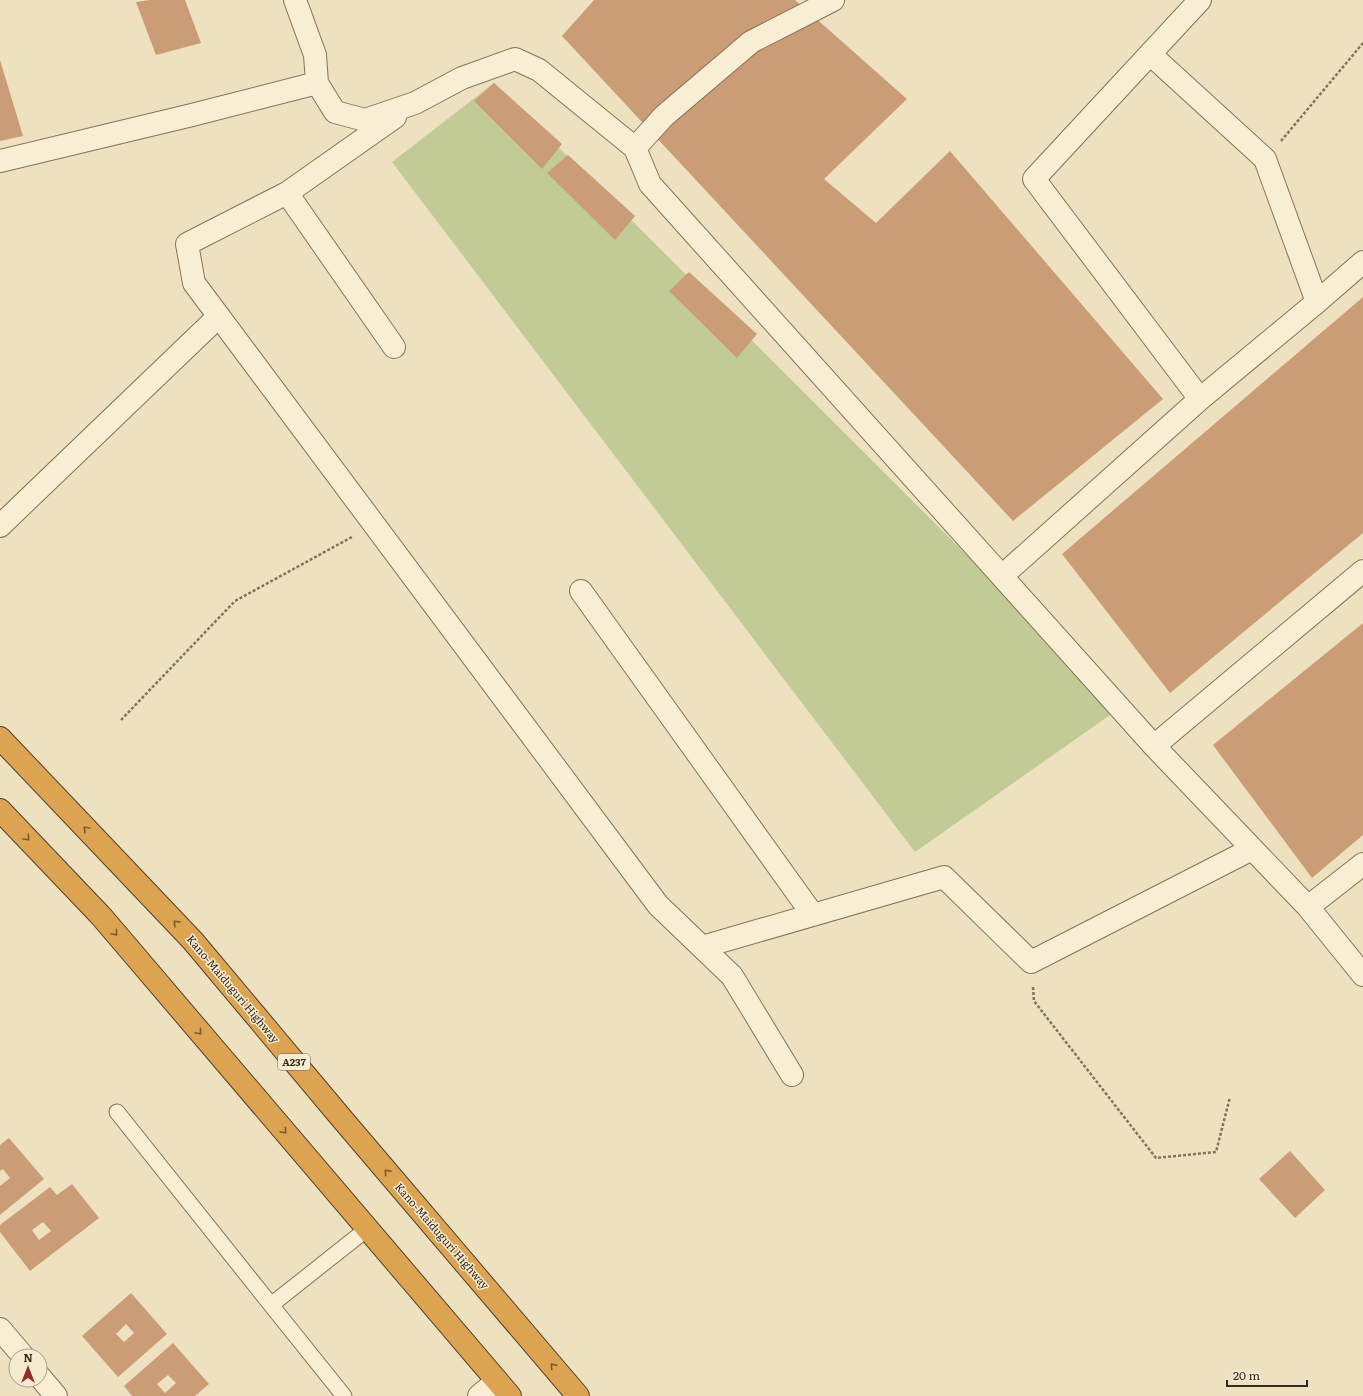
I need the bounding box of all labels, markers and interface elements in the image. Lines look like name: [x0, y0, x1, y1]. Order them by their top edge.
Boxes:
one-way arrow: [83, 826, 91, 834]
one-way arrow: [22, 833, 30, 841]
one-way arrow: [173, 920, 181, 928]
one-way arrow: [110, 929, 117, 936]
street label: Kano-Maiduguri Highway: [184, 931, 284, 1046]
one-way arrow: [195, 1028, 202, 1035]
road number: A237: [278, 1054, 310, 1070]
one-way arrow: [279, 1127, 286, 1134]
one-way arrow: [384, 1169, 391, 1176]
street label: Kano-Maiduguri Highway: [392, 1179, 494, 1293]
north arrow: [8, 1348, 48, 1388]
text: N: [23, 1349, 33, 1365]
scale bar: [1227, 1362, 1307, 1388]
one-way arrow: [551, 1364, 558, 1371]
text: 20 m: [1233, 1366, 1260, 1384]

